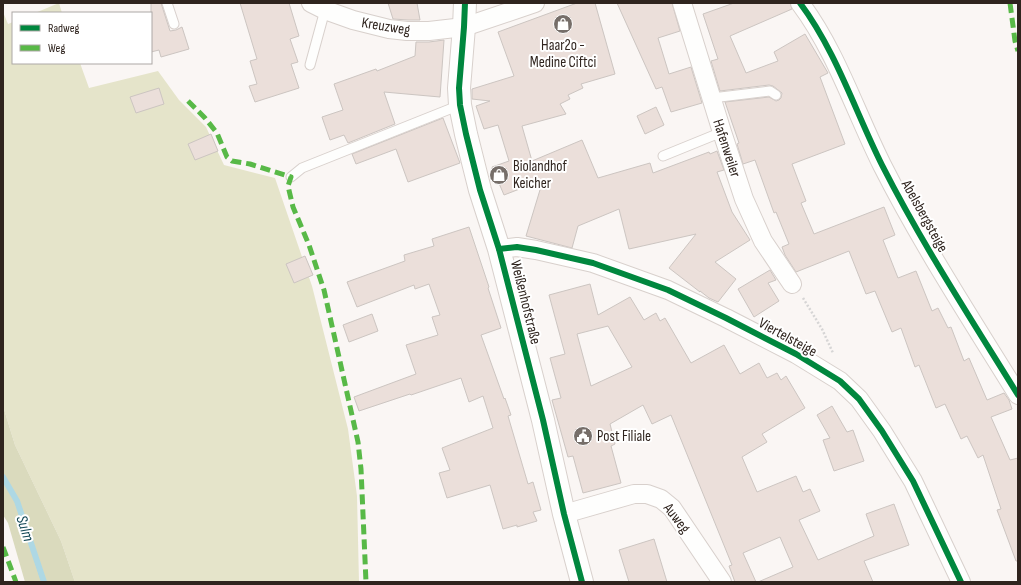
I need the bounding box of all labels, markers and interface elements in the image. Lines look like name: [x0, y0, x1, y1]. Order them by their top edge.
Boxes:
legend: [12, 12, 152, 64]
street label: Kreuzweg: [360, 13, 412, 40]
shop icon: Haar2o - Medine Ciftci: [552, 13, 574, 35]
text: Radweg: [48, 21, 80, 36]
place label: Haar2o - Medine Ciftci: [530, 36, 596, 72]
text: Weg: [48, 41, 65, 56]
street label: Hafenweiler: [708, 117, 745, 180]
place label: Biolandhof Keicher: [513, 157, 568, 193]
shop icon: Biolandhof Keicher: [488, 164, 510, 186]
street label: Abelsbergsteige: [896, 176, 952, 256]
street label: Weißenhofstraße: [506, 258, 545, 346]
street label: Viertelsteige: [755, 314, 820, 361]
public building icon: Post Filiale: [572, 425, 594, 447]
place label: Post Filiale: [597, 427, 651, 446]
street label: Auweg: [658, 499, 694, 537]
water label: Sulm: [11, 513, 38, 544]

